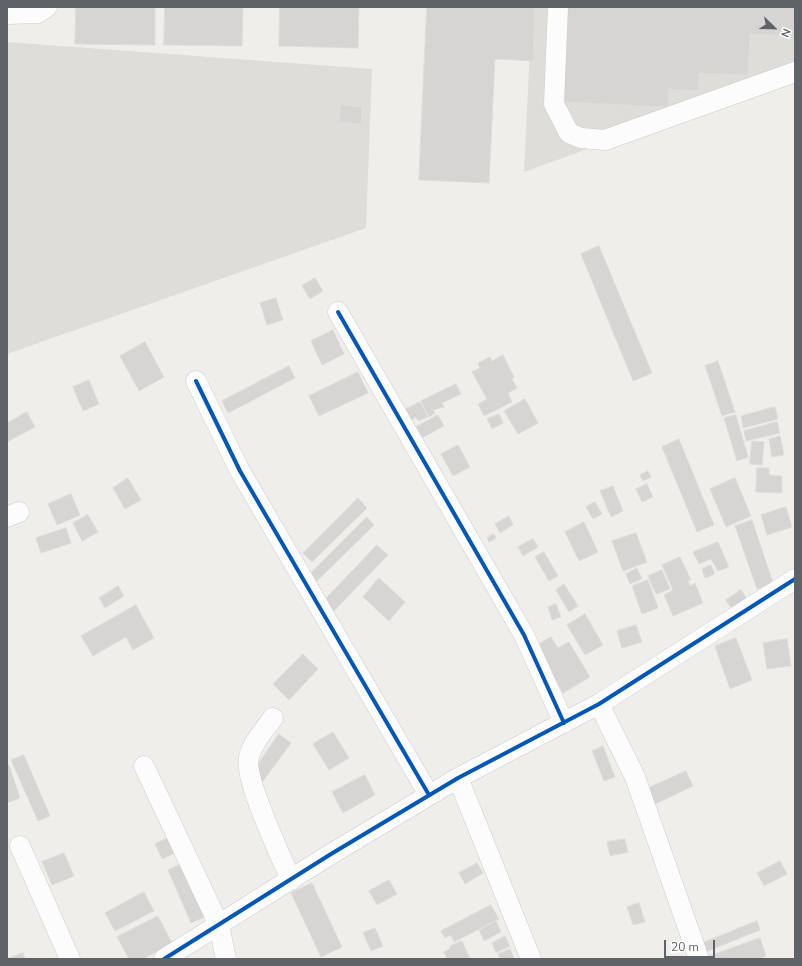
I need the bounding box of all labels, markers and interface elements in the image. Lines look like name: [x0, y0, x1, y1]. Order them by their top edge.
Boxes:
north arrow: [754, 8, 794, 48]
text: N: [777, 26, 794, 40]
scale bar: [666, 932, 717, 958]
text: 20 m: [671, 939, 699, 955]

